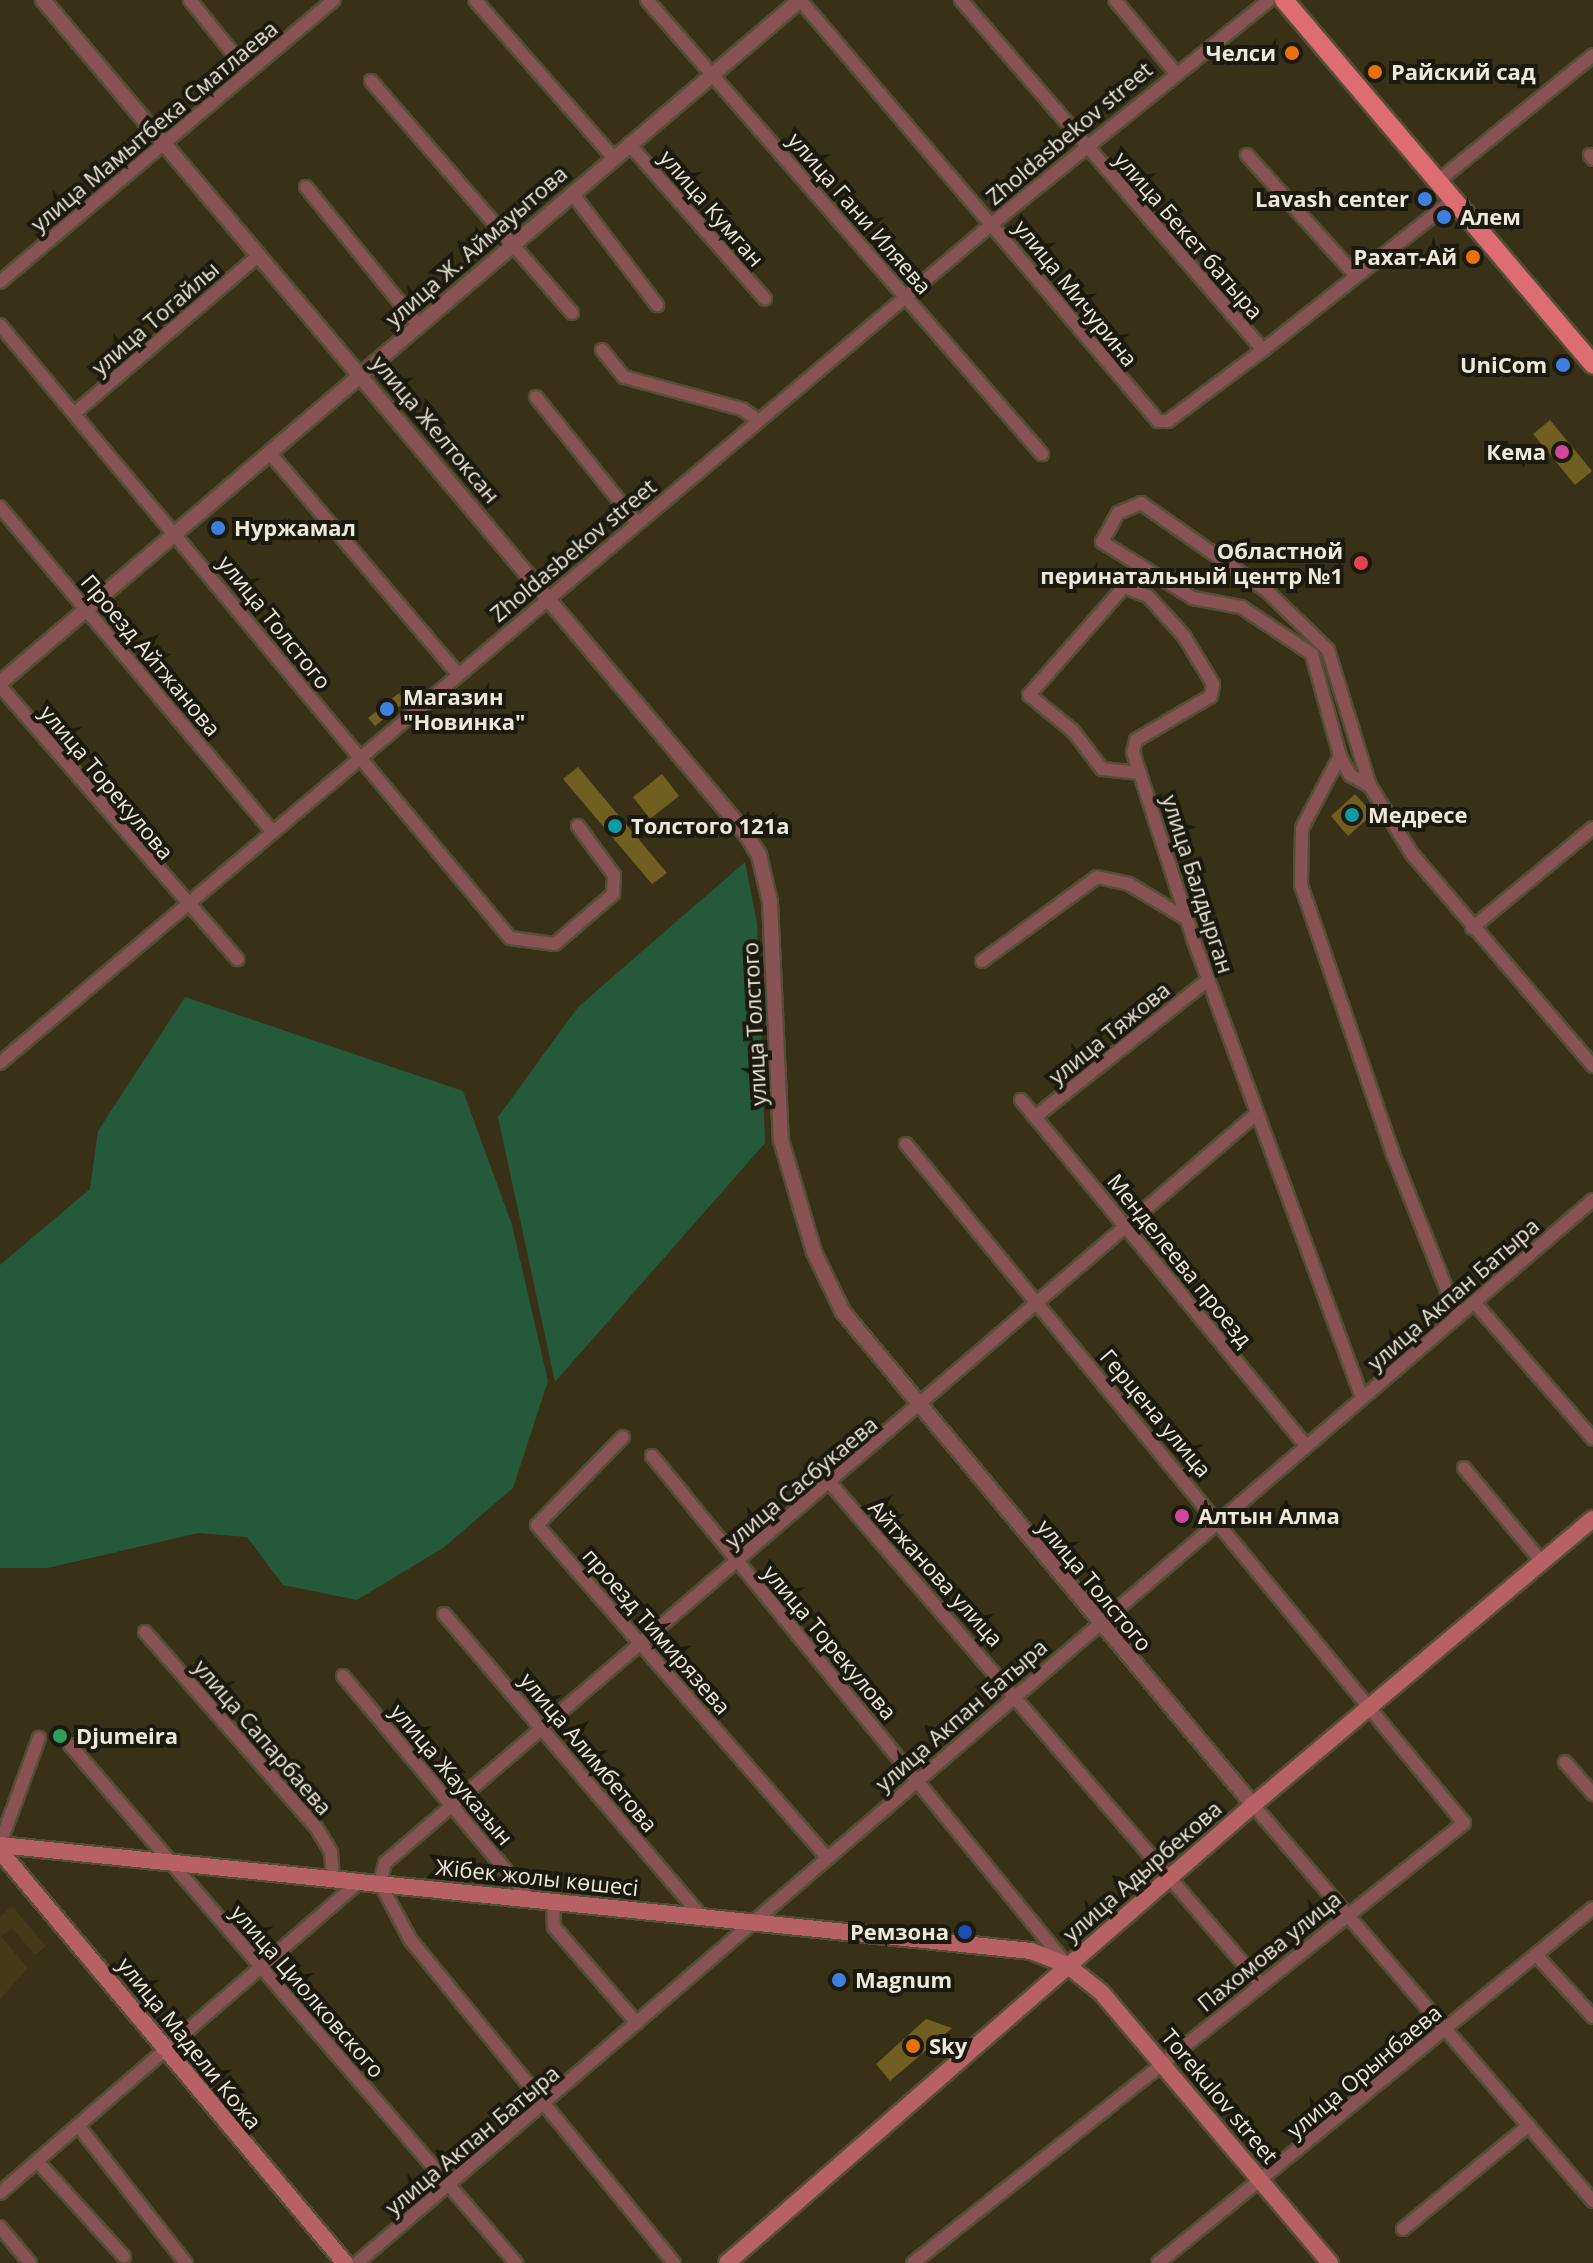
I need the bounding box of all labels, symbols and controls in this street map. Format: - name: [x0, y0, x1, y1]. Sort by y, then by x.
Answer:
- street label: улица Мамытбека Сматлаева: [25, 15, 283, 237]
- place label: Челси: [1206, 40, 1276, 66]
- marker: Челси: [1283, 44, 1301, 62]
- street label: Zholdasbekov street: [981, 56, 1157, 210]
- place label: Райский сад: [1391, 59, 1535, 85]
- marker: Райский сад: [1366, 63, 1384, 81]
- street label: улица Гани Иляева: [783, 127, 937, 299]
- street label: улица Кумган: [654, 144, 770, 272]
- street label: улица Бекет батыра: [1109, 146, 1269, 324]
- street label: улица Ж. Аймауытова: [380, 160, 572, 332]
- place label: Lavash center: [1255, 186, 1409, 212]
- marker: Lavash center: [1416, 190, 1434, 208]
- place label: Алем: [1460, 204, 1521, 230]
- marker: Алем: [1435, 208, 1453, 226]
- street label: улица Мичурина: [1009, 214, 1143, 372]
- place label: Рахат-Ай: [1354, 244, 1457, 270]
- marker: Рахат-Ай: [1464, 248, 1482, 266]
- street label: улица Тогайлы: [86, 256, 224, 380]
- street label: улица Желтоксан: [367, 350, 505, 508]
- place label: UniCom: [1460, 352, 1547, 378]
- marker: UniCom: [1554, 356, 1572, 374]
- place label: Кема: [1486, 439, 1546, 465]
- marker: Кема: [1553, 443, 1571, 461]
- street label: Zholdasbekov street: [485, 473, 661, 627]
- place label: Нуржамал: [234, 515, 356, 541]
- marker: Нуржамал: [209, 519, 227, 537]
- place label: Областной перинатальный центр №1: [1040, 537, 1343, 588]
- street label: улица Толстого: [213, 550, 337, 694]
- marker: Областной перинатальный центр №1: [1350, 552, 1372, 574]
- street label: Проезд Айтжанова: [76, 569, 226, 741]
- place label: Магазин "Новинка": [403, 683, 525, 734]
- street label: улица Торекулова: [35, 699, 179, 865]
- marker: Магазин "Новинка": [378, 700, 396, 718]
- street label: улица Балдырган: [1157, 791, 1239, 977]
- place label: Медресе: [1368, 802, 1468, 828]
- marker: Медресе: [1343, 806, 1361, 824]
- place label: Толстого 121а: [631, 813, 790, 839]
- marker: Толстого 121а: [606, 817, 624, 835]
- street label: улица Толстого: [737, 941, 771, 1107]
- street label: улица Тяжова: [1043, 976, 1175, 1090]
- street label: Менделеева проезд: [1102, 1168, 1258, 1352]
- street label: улица Акпан Батыра: [1362, 1212, 1544, 1376]
- street label: Герцена улица: [1095, 1344, 1217, 1482]
- street label: улица Сасбукаева: [719, 1411, 883, 1553]
- street label: Айтжанова улица: [863, 1494, 1009, 1652]
- place label: Алтын Алма: [1198, 1503, 1340, 1529]
- marker: Алтын Алма: [1173, 1507, 1191, 1525]
- street label: улица Толстого: [1032, 1514, 1158, 1656]
- street label: проезд Тимирязева: [578, 1543, 736, 1719]
- street label: улица Торекулова: [758, 1559, 902, 1725]
- street label: улица Акпан Батыра: [870, 1633, 1052, 1797]
- street label: улица Сапарбаева: [188, 1654, 338, 1820]
- street label: улица Алимбетова: [515, 1667, 663, 1837]
- street label: улица Жауказын: [385, 1698, 519, 1850]
- place label: Djumeira: [76, 1723, 178, 1749]
- marker: Djumeira: [51, 1727, 69, 1745]
- street label: улица Адырбекова: [1057, 1795, 1227, 1947]
- street label: Жібек жолы көшесі: [434, 1853, 640, 1901]
- street label: Пахомова улица: [1192, 1885, 1346, 2017]
- street label: улица Циолковского: [226, 1899, 390, 2083]
- place label: Ремзона: [850, 1919, 949, 1945]
- marker: Ремзона: [956, 1923, 974, 1941]
- street label: улица Мадели Кожа: [113, 1952, 267, 2134]
- place label: Magnum: [855, 1967, 952, 1993]
- marker: Magnum: [830, 1971, 848, 1989]
- street label: улица Орынбаева: [1282, 1999, 1446, 2143]
- street label: Torekulov street: [1156, 2024, 1284, 2168]
- place label: Sky: [929, 2033, 967, 2059]
- marker: Sky: [904, 2037, 922, 2055]
- street label: улица Акпан Батыра: [380, 2060, 564, 2220]

